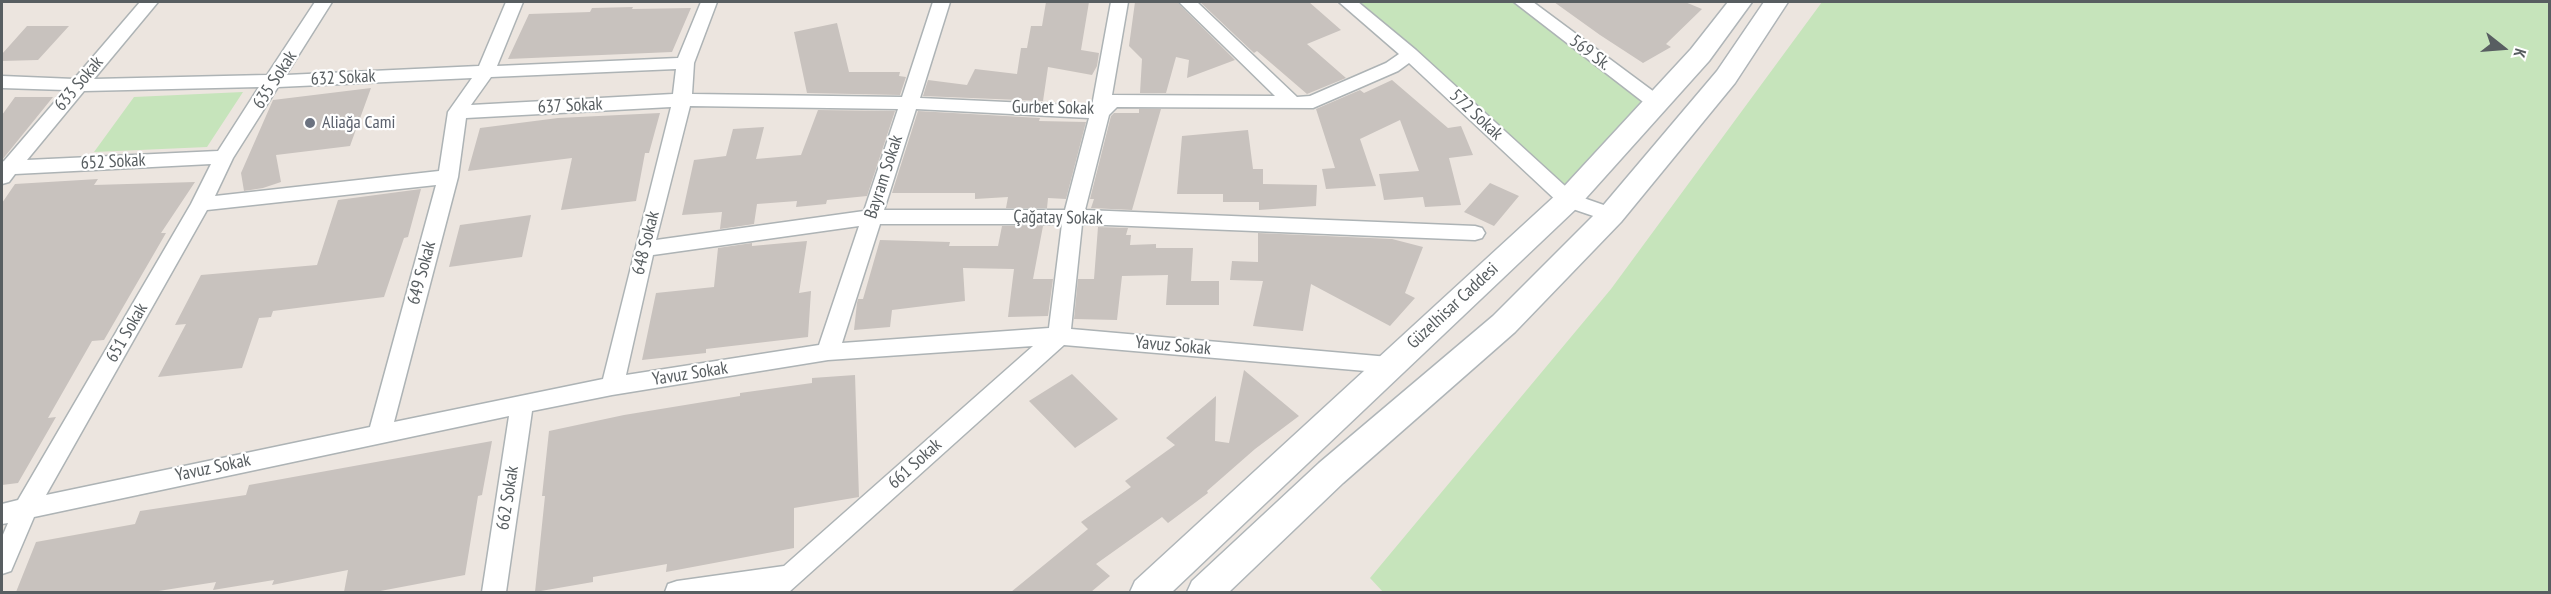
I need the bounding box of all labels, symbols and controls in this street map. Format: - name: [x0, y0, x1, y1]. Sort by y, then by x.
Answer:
- north arrow: [2473, 18, 2533, 78]
- street label: 569 Sk.: [1565, 31, 1615, 75]
- text: K: [2509, 46, 2531, 60]
- street label: 635 Sokak: [248, 47, 302, 113]
- street label: 633 Sokak: [50, 52, 108, 116]
- street label: 632 Sokak: [310, 66, 376, 90]
- street label: 572 Sokak: [1445, 85, 1507, 145]
- street label: 637 Sokak: [537, 94, 603, 118]
- street label: Gurbet Sokak: [1012, 96, 1094, 120]
- place label: Aliağa Cami: [322, 112, 395, 134]
- marker: Aliağa Cami: [303, 116, 317, 130]
- street label: Bayram Sokak: [860, 132, 908, 222]
- street label: 652 Sokak: [80, 150, 146, 174]
- street label: Çağatay Sokak: [1013, 206, 1103, 230]
- street label: 648 Sokak: [628, 209, 664, 277]
- street label: 649 Sokak: [403, 239, 441, 307]
- street label: Güzelhisar Caddesi: [1403, 258, 1503, 354]
- street label: 651 Sokak: [101, 300, 153, 366]
- street label: Yavuz Sokak: [1134, 332, 1212, 360]
- street label: Yavuz Sokak: [651, 357, 729, 391]
- street label: 661 Sokak: [884, 434, 946, 494]
- street label: Yavuz Sokak: [174, 450, 252, 486]
- street label: 662 Sokak: [492, 464, 524, 532]

